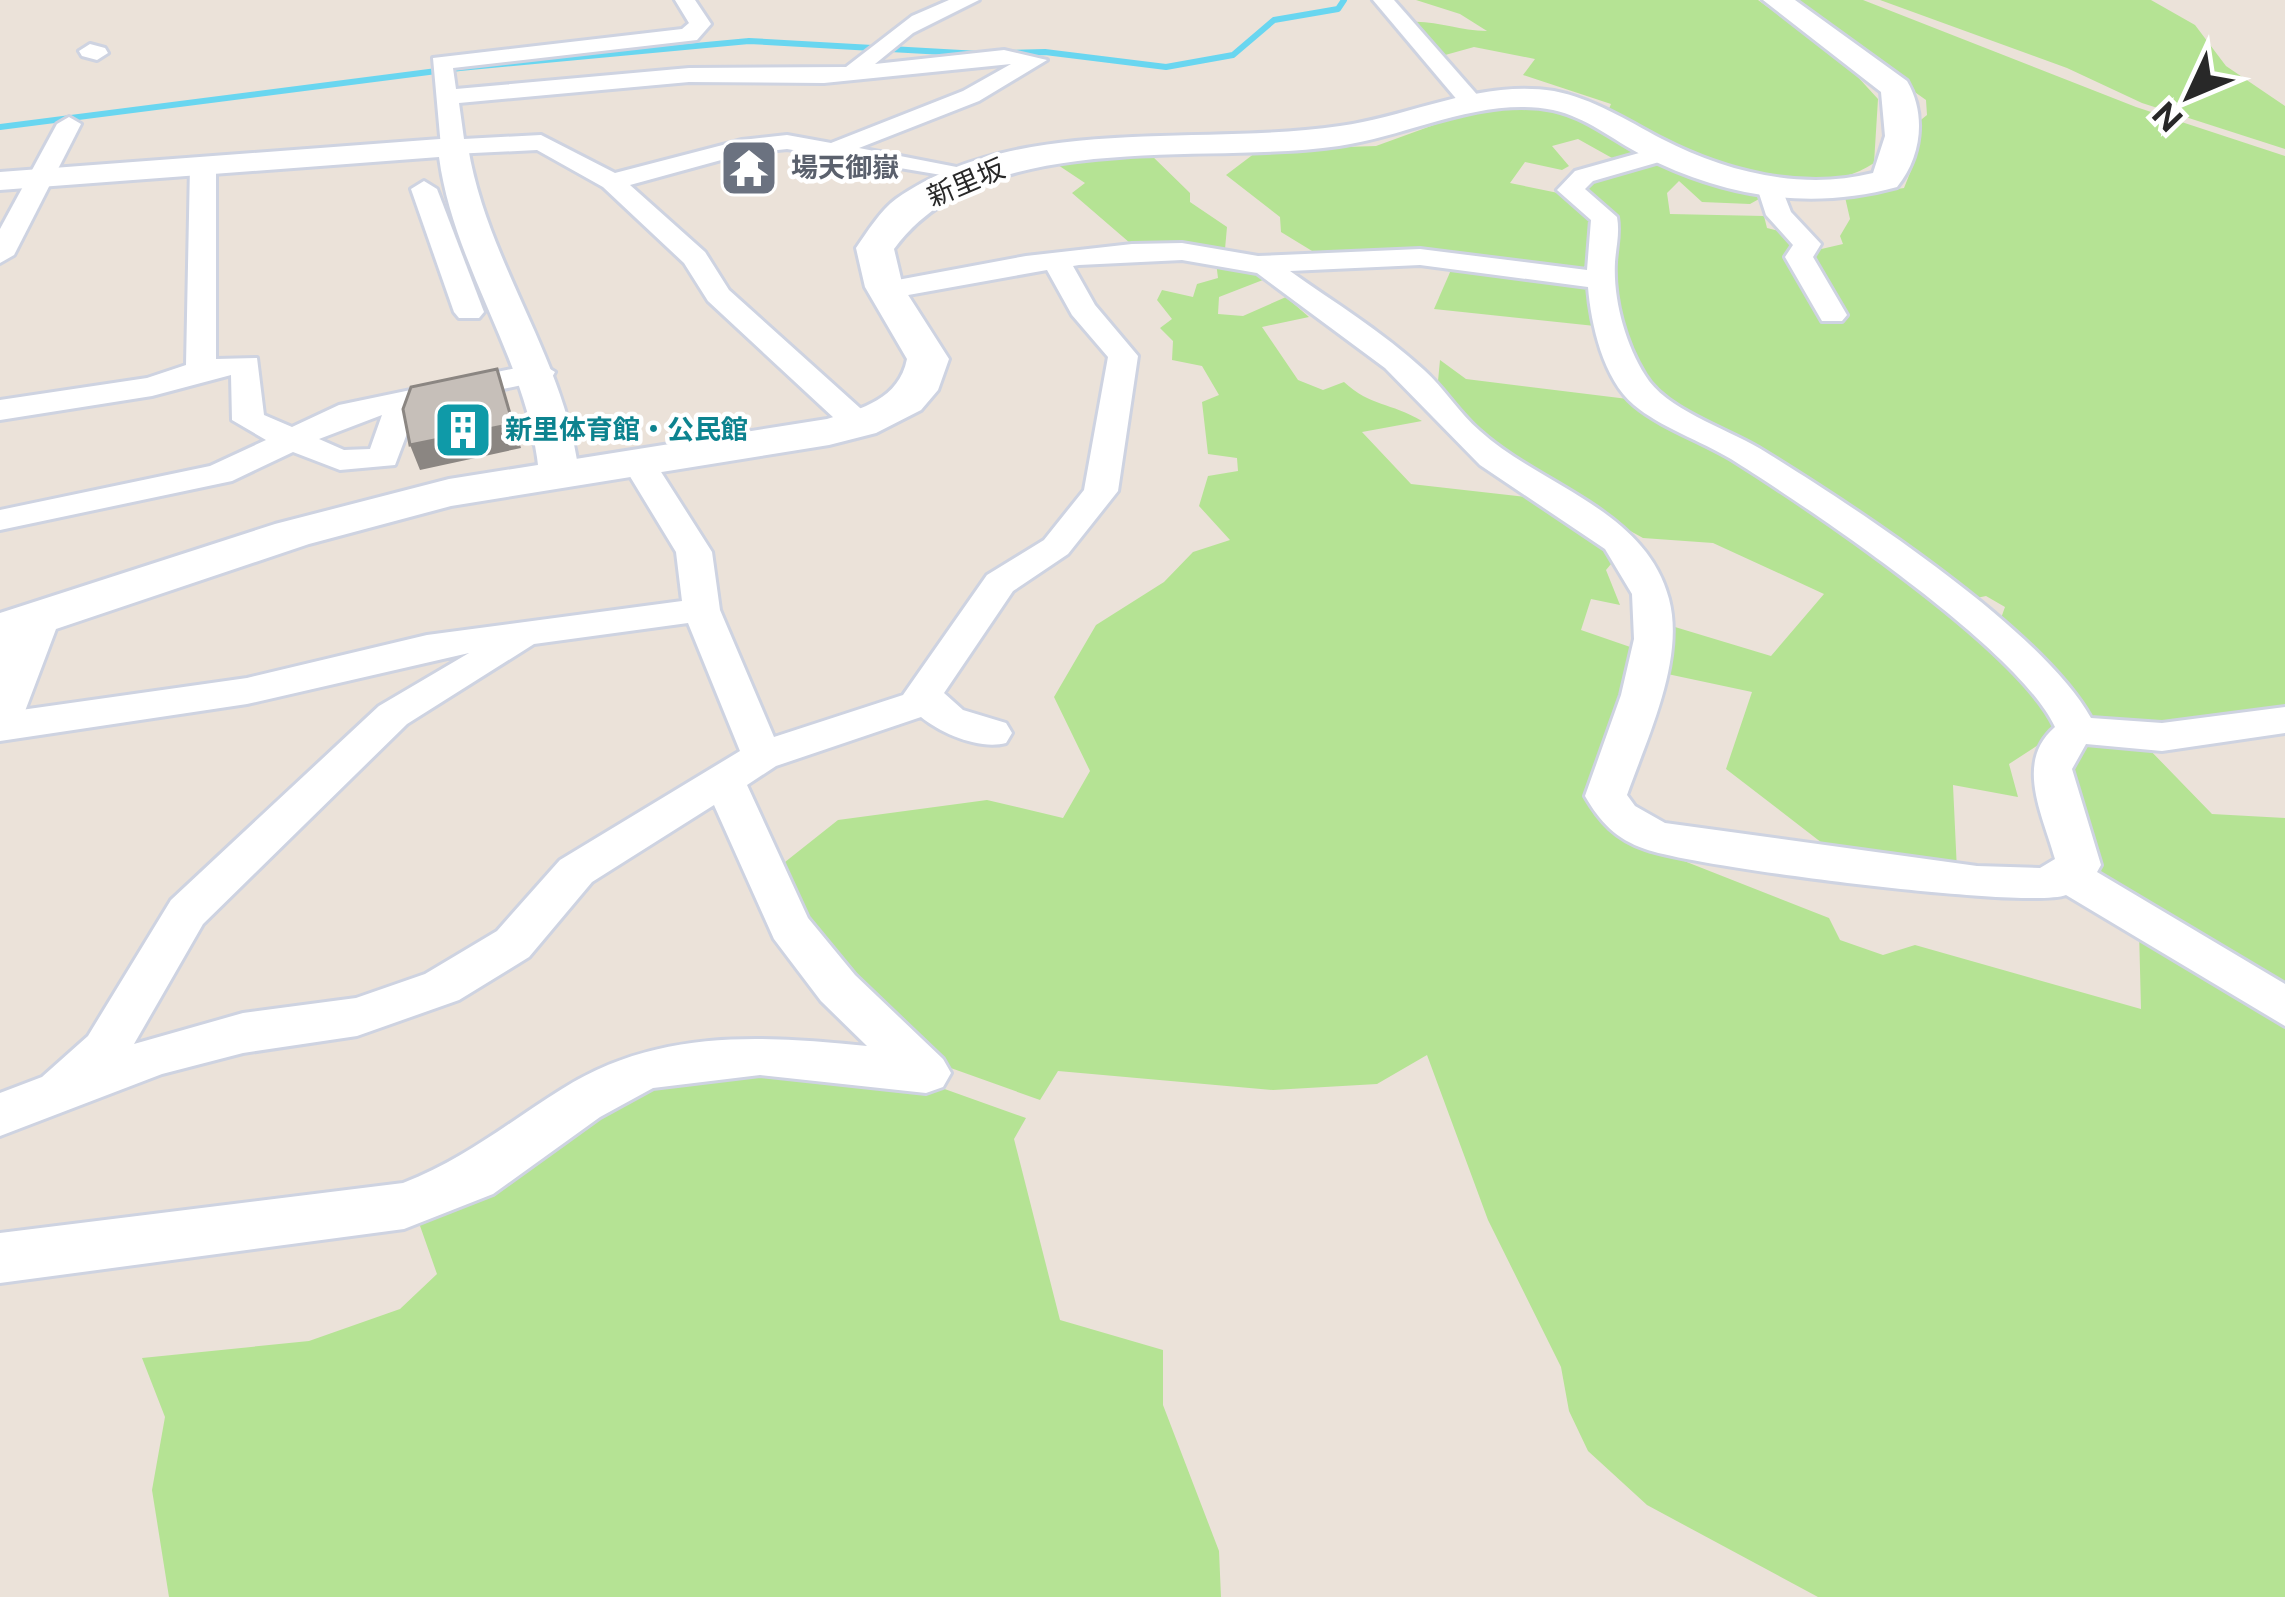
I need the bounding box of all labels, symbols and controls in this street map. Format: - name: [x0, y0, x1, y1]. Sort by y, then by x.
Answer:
- north arrow: [2129, 36, 2249, 156]
- text: N: [2145, 94, 2190, 139]
- temple icon: 場天御嶽: [718, 137, 780, 199]
- place label: 場天御嶽: [791, 151, 899, 183]
- street label: 新里坂: [922, 152, 1009, 213]
- building icon: 新里体育館・公民館: [432, 399, 494, 461]
- place label: 新里体育館・公民館: [505, 413, 748, 445]

